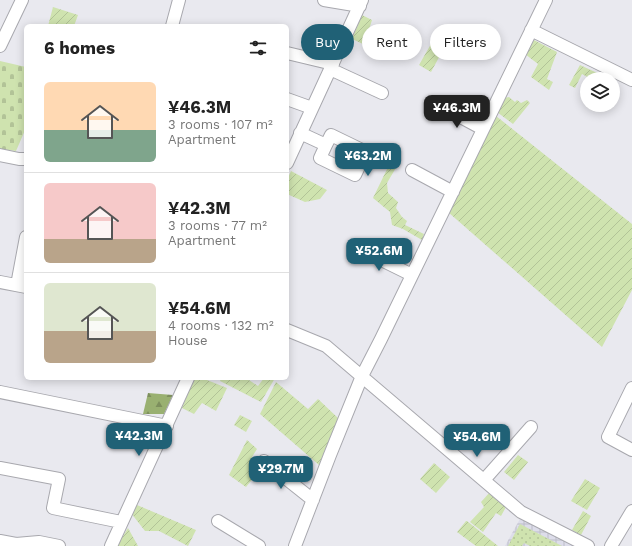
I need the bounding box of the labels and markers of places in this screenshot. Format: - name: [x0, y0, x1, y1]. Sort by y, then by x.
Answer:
- pin: ¥46.3M: [424, 95, 490, 129]
- pin: ¥63.2M: [335, 143, 401, 177]
- pin: ¥52.6M: [346, 238, 412, 272]
- pin: ¥42.3M: [106, 423, 172, 457]
- pin: ¥54.6M: [444, 424, 510, 458]
- pin: ¥29.7M: [248, 456, 314, 490]

